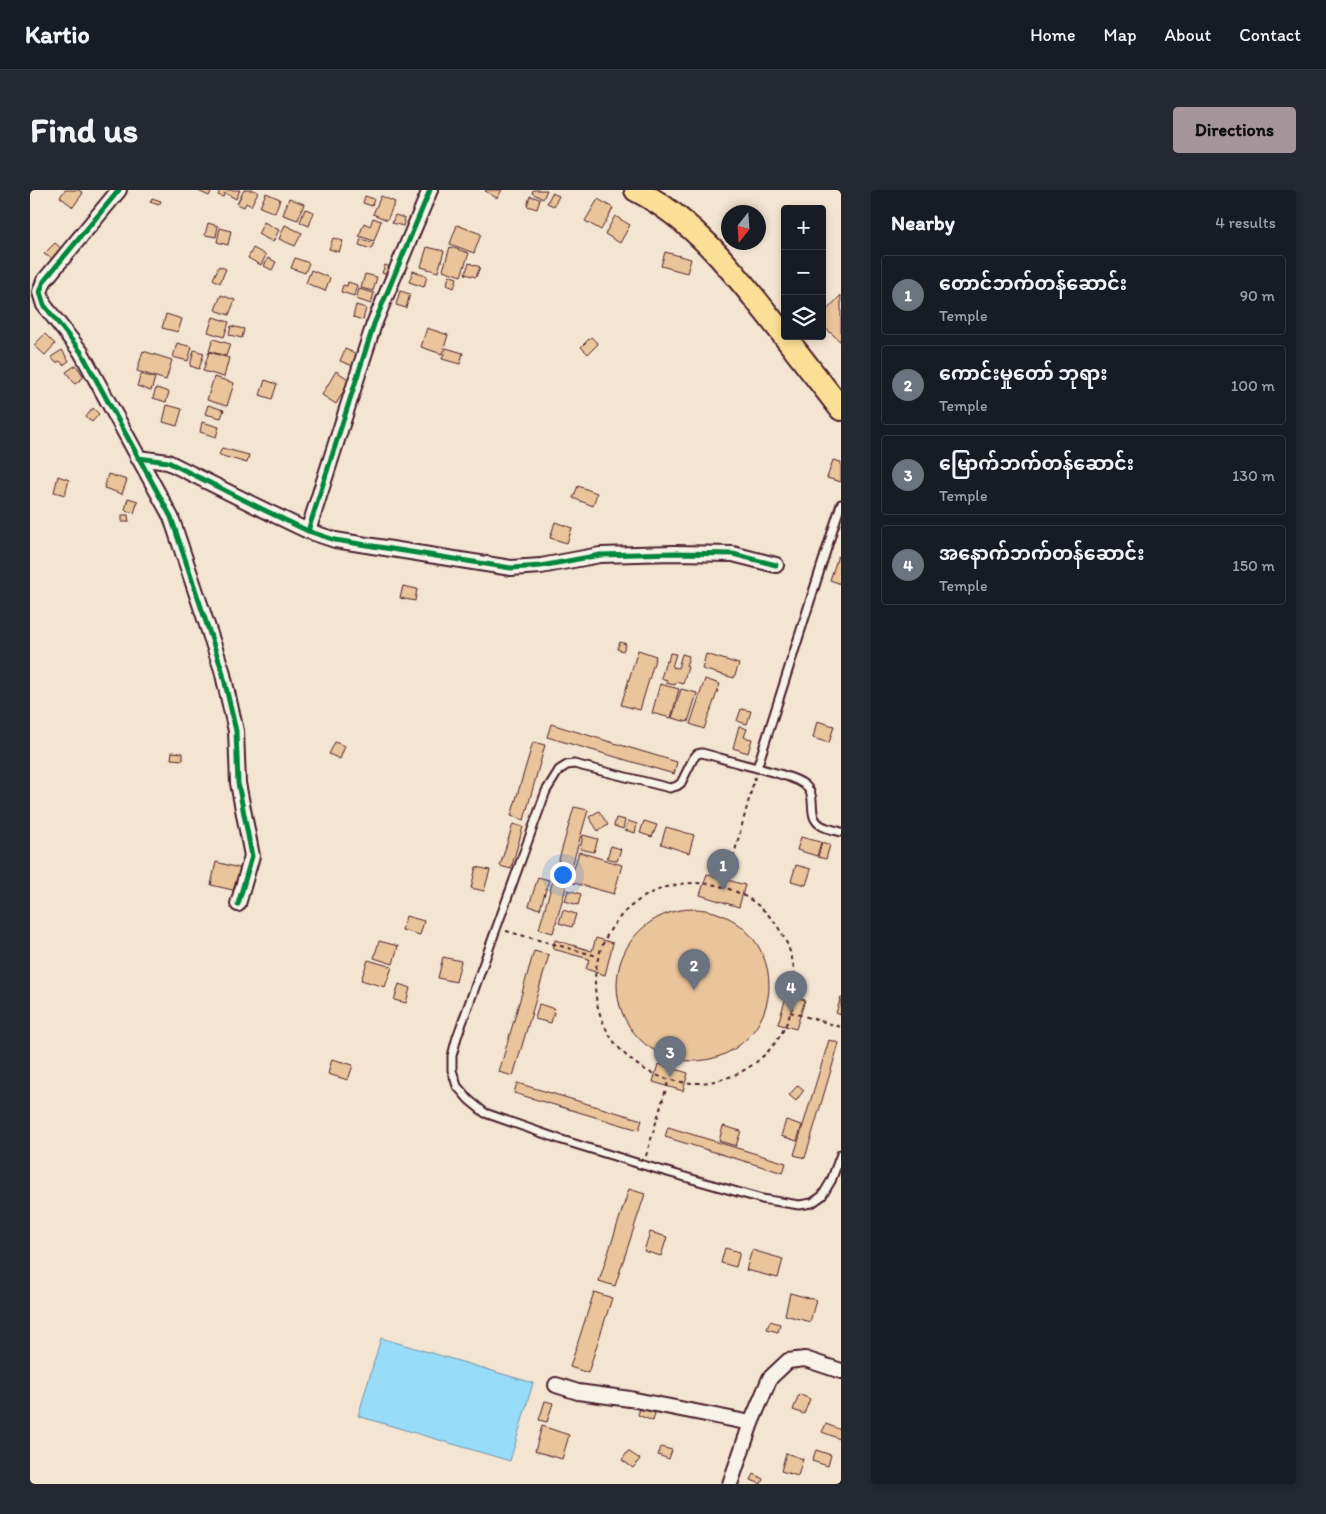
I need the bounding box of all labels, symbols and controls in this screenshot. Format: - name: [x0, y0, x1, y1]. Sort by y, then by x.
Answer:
- text: Kartio: [25, 20, 90, 49]
- text: Home: [1030, 24, 1076, 46]
- text: Map: [1104, 24, 1137, 46]
- text: About: [1165, 24, 1211, 46]
- text: Contact: [1239, 24, 1301, 46]
- button: Directions: [1173, 107, 1296, 153]
- text: Find us: [30, 109, 138, 151]
- north arrow: [721, 205, 766, 250]
- map controls: [781, 205, 826, 340]
- button: +: [781, 205, 826, 250]
- text: Nearby: [891, 210, 955, 235]
- text: 4 results: [1215, 213, 1276, 232]
- button: −: [781, 250, 826, 295]
- text: တောင်ဘက်တန်ဆောင်း: [939, 272, 1127, 295]
- text: 1: [904, 286, 912, 305]
- text: 90 m: [1240, 286, 1275, 305]
- button: layers: [781, 295, 826, 340]
- text: Temple: [939, 306, 988, 325]
- text: ကောင်းမှုတော် ဘုရား: [939, 362, 1107, 385]
- text: 2: [904, 376, 912, 395]
- text: 100 m: [1231, 376, 1275, 395]
- text: Temple: [939, 396, 988, 415]
- text: မြောက်ဘက်တန်ဆောင်း: [939, 452, 1134, 475]
- text: 3: [904, 466, 912, 485]
- text: 130 m: [1232, 466, 1275, 485]
- text: Temple: [939, 486, 988, 505]
- text: အနောက်ဘက်တန်ဆောင်း: [939, 542, 1144, 565]
- text: 4: [903, 556, 913, 575]
- text: 150 m: [1232, 556, 1275, 575]
- text: Temple: [939, 576, 988, 595]
- pin: 1: [707, 849, 739, 890]
- your location: [550, 862, 576, 888]
- pin: 2: [678, 949, 710, 990]
- pin: 4: [775, 971, 807, 1012]
- pin: 3: [654, 1036, 686, 1077]

